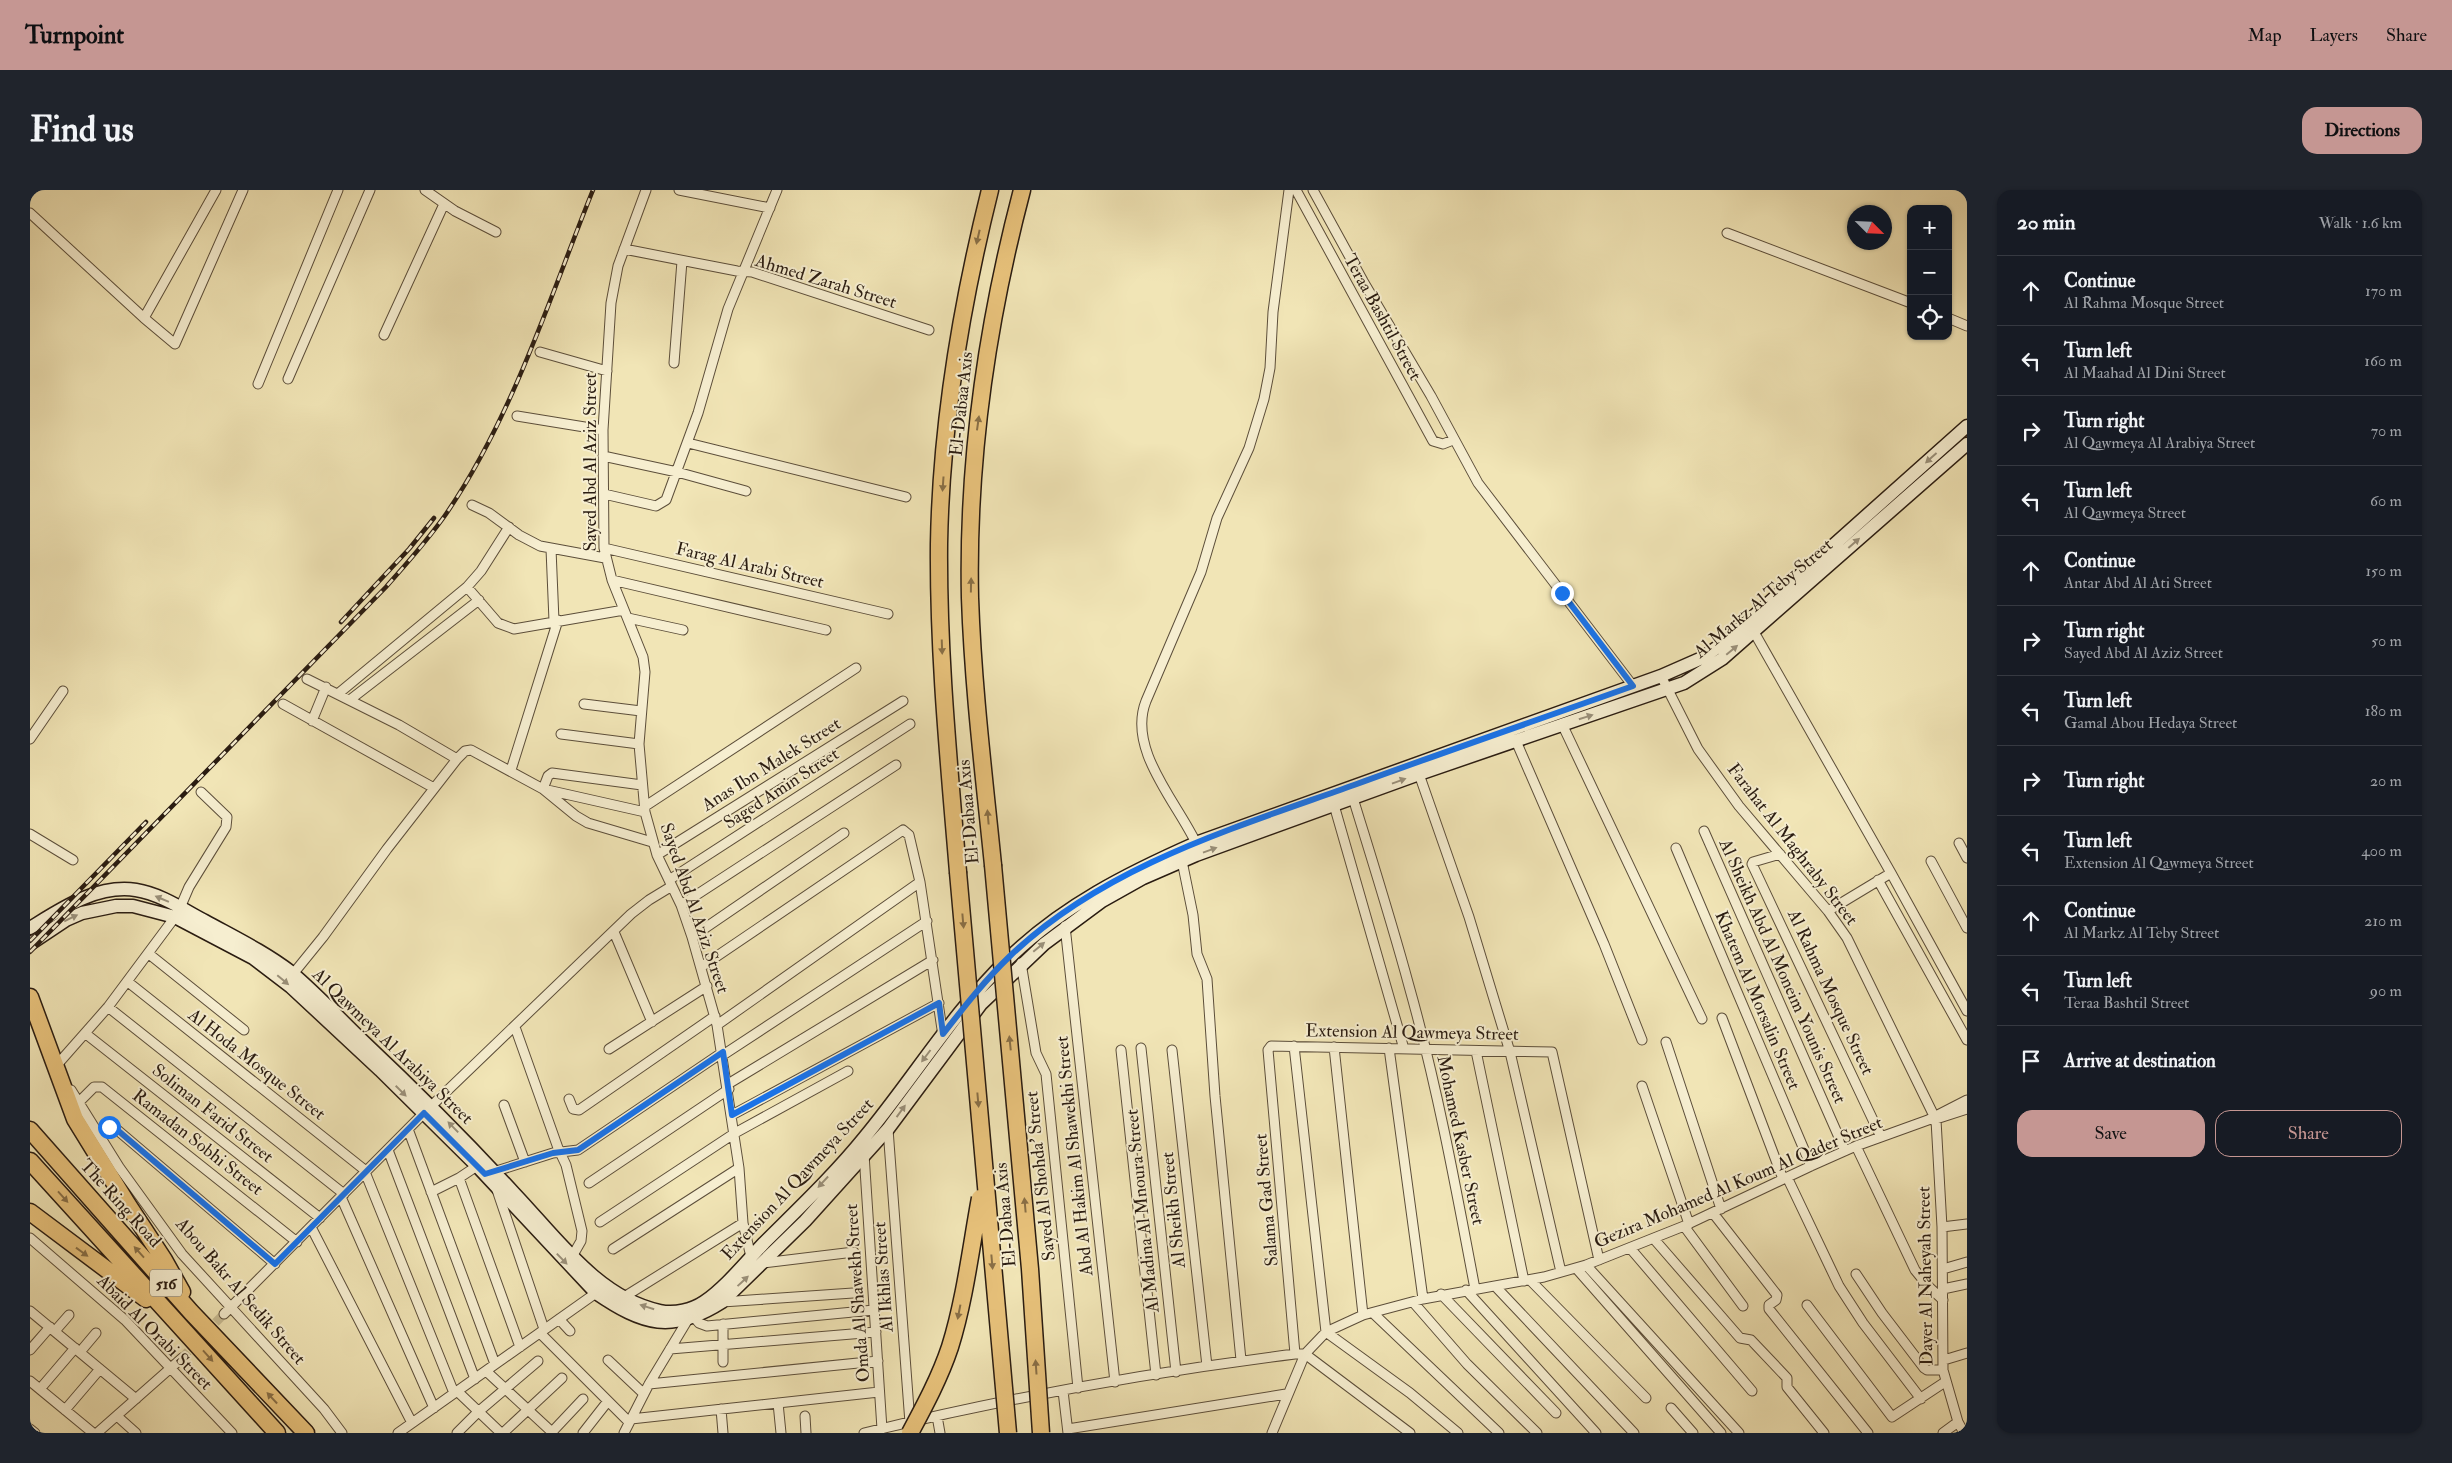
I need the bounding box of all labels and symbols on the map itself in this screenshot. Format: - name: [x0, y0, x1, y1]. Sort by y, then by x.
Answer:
- north arrow: [1847, 205, 1892, 250]
- one-way arrow: [974, 230, 982, 245]
- street label: Ahmed Zarah Street: [751, 249, 899, 314]
- street label: Teraa Bashtil Street: [1338, 250, 1427, 385]
- street label: El-Dabaa Axis: [945, 351, 978, 457]
- street label: Sayed Abd Al Aziz Street: [579, 372, 602, 551]
- one-way arrow: [974, 415, 982, 431]
- one-way arrow: [1924, 453, 1937, 464]
- one-way arrow: [939, 477, 947, 493]
- street label: Al Markz Al Teby Street: [1688, 533, 1838, 664]
- street label: Farag Al Arabi Street: [674, 537, 826, 594]
- one-way arrow: [1848, 537, 1860, 549]
- one-way arrow: [967, 577, 975, 593]
- route end: [1551, 582, 1574, 605]
- one-way arrow: [938, 639, 946, 655]
- one-way arrow: [1726, 645, 1738, 656]
- street label: Anas Ibn Malek Street: [697, 712, 845, 817]
- one-way arrow: [1578, 712, 1593, 720]
- street label: Saged Amin Street: [719, 742, 843, 834]
- street label: El-Dabaa Axis: [952, 759, 985, 865]
- street label: Farahat Al Maghraby Street: [1722, 759, 1863, 930]
- one-way arrow: [1392, 777, 1407, 785]
- one-way arrow: [984, 809, 992, 825]
- street label: Sayed Abd Al Aziz Street: [655, 820, 735, 997]
- street label: Al Sheikh Abd Al Moneim Younis Street: [1713, 834, 1852, 1107]
- one-way arrow: [1203, 846, 1218, 854]
- one-way arrow: [155, 895, 169, 903]
- street label: Al Rahma Mosque Street: [1782, 905, 1879, 1079]
- street label: Khatem Al Morsalin Street: [1709, 907, 1806, 1093]
- one-way arrow: [959, 913, 967, 929]
- one-way arrow: [64, 914, 78, 922]
- one-way arrow: [1033, 942, 1046, 953]
- street label: Al Qawmeya Al Arabiya Street: [307, 963, 478, 1129]
- one-way arrow: [276, 974, 289, 985]
- street label: Al Hoda Mosque Street: [182, 1003, 330, 1125]
- street label: Extension Al Qawmeya Street: [1305, 1019, 1519, 1046]
- one-way arrow: [1006, 1035, 1014, 1051]
- street label: Abd Al Hakim Al Shawekhi Street: [1050, 1035, 1099, 1278]
- one-way arrow: [921, 1049, 932, 1062]
- street label: Mohamed Kasber Street: [1431, 1053, 1490, 1227]
- street label: Soliman Farid Street: [147, 1059, 278, 1168]
- street label: Ramadan Sobhi Street: [128, 1084, 268, 1201]
- one-way arrow: [395, 1085, 407, 1097]
- street label: Sayed Al Shohda' Street: [1020, 1090, 1061, 1262]
- one-way arrow: [974, 1092, 982, 1108]
- street label: Extension Al Qawmeya Street: [716, 1093, 879, 1265]
- one-way arrow: [896, 1104, 906, 1118]
- street label: Al Madina Al Mnoura Street: [1120, 1108, 1165, 1315]
- street label: Gezira Mohamed Al Koum Al Qader Street: [1591, 1111, 1886, 1254]
- route start: [98, 1116, 121, 1139]
- one-way arrow: [447, 1122, 459, 1134]
- street label: Salama Gad Street: [1249, 1132, 1284, 1267]
- street label: Al Sheikh Street: [1156, 1151, 1191, 1270]
- street label: The Ring Road: [75, 1154, 167, 1253]
- street label: El-Dabaa Axis: [989, 1162, 1022, 1268]
- one-way arrow: [817, 1175, 829, 1187]
- street label: Dayer Al Naheyah Street: [1912, 1186, 1939, 1366]
- one-way arrow: [57, 1190, 69, 1202]
- one-way arrow: [1020, 1197, 1028, 1213]
- street label: Omda Al Shawekh Street: [840, 1203, 875, 1383]
- street label: Abou Bakr Al Sedik Street: [170, 1212, 311, 1370]
- street label: Al Ikhlas Street: [868, 1221, 899, 1334]
- one-way arrow: [133, 1246, 144, 1259]
- one-way arrow: [75, 1247, 89, 1257]
- one-way arrow: [556, 1252, 568, 1264]
- one-way arrow: [988, 1254, 996, 1270]
- street label: Abaid Al Orabi Street: [91, 1269, 217, 1395]
- road number: 516: [150, 1270, 182, 1296]
- one-way arrow: [737, 1275, 749, 1287]
- one-way arrow: [640, 1303, 655, 1311]
- one-way arrow: [955, 1304, 963, 1320]
- one-way arrow: [202, 1349, 214, 1361]
- one-way arrow: [1032, 1359, 1040, 1375]
- one-way arrow: [266, 1392, 278, 1404]

